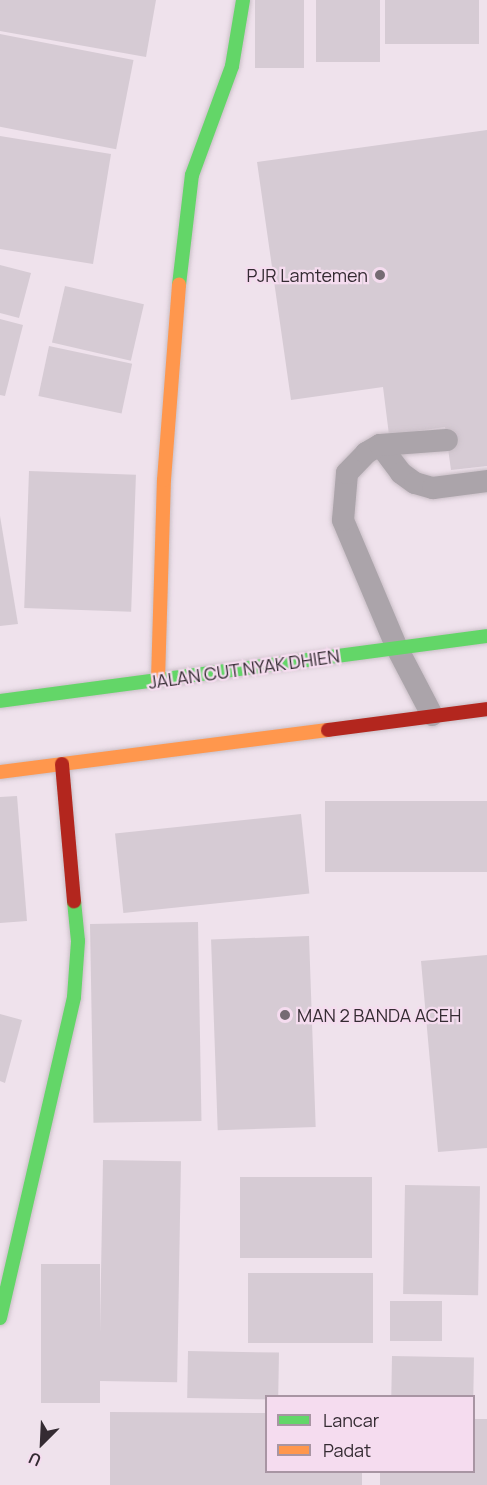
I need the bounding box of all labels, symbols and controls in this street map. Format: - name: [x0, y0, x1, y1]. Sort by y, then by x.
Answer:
- place label: PJR Lamtemen: [246, 264, 368, 286]
- marker: PJR Lamtemen: [373, 268, 387, 282]
- street label: JALAN CUT NYAK DHIEN: [147, 645, 341, 693]
- place label: MAN 2 BANDA ACEH: [297, 1004, 461, 1026]
- marker: MAN 2 BANDA ACEH: [278, 1008, 292, 1022]
- legend: [265, 1395, 475, 1473]
- text: Lancar: [323, 1408, 379, 1432]
- north arrow: [12, 1413, 72, 1473]
- text: Padat: [323, 1438, 371, 1462]
- text: U: [25, 1447, 44, 1472]

